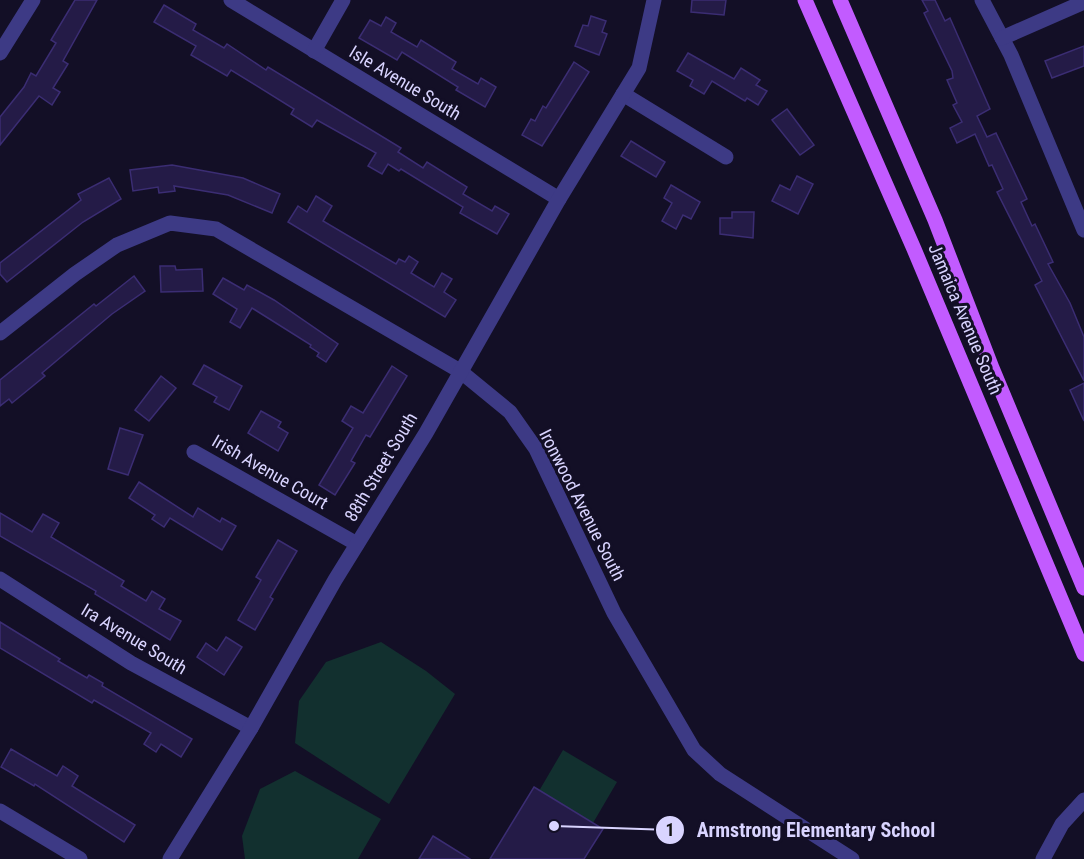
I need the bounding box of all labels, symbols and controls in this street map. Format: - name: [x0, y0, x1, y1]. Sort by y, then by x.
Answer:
- street label: Isle Avenue South: [346, 41, 465, 124]
- street label: Jamaica Avenue South: [924, 240, 1007, 397]
- street label: 88th Street South: [340, 408, 421, 525]
- street label: Ironwood Avenue South: [535, 425, 630, 584]
- street label: Irish Avenue Court: [209, 430, 332, 513]
- street label: Ira Avenue South: [78, 599, 191, 678]
- callout: Armstrong Elementary School: [655, 811, 947, 849]
- text: Armstrong Elementary School: [697, 818, 935, 842]
- text: 1: [665, 819, 675, 840]

